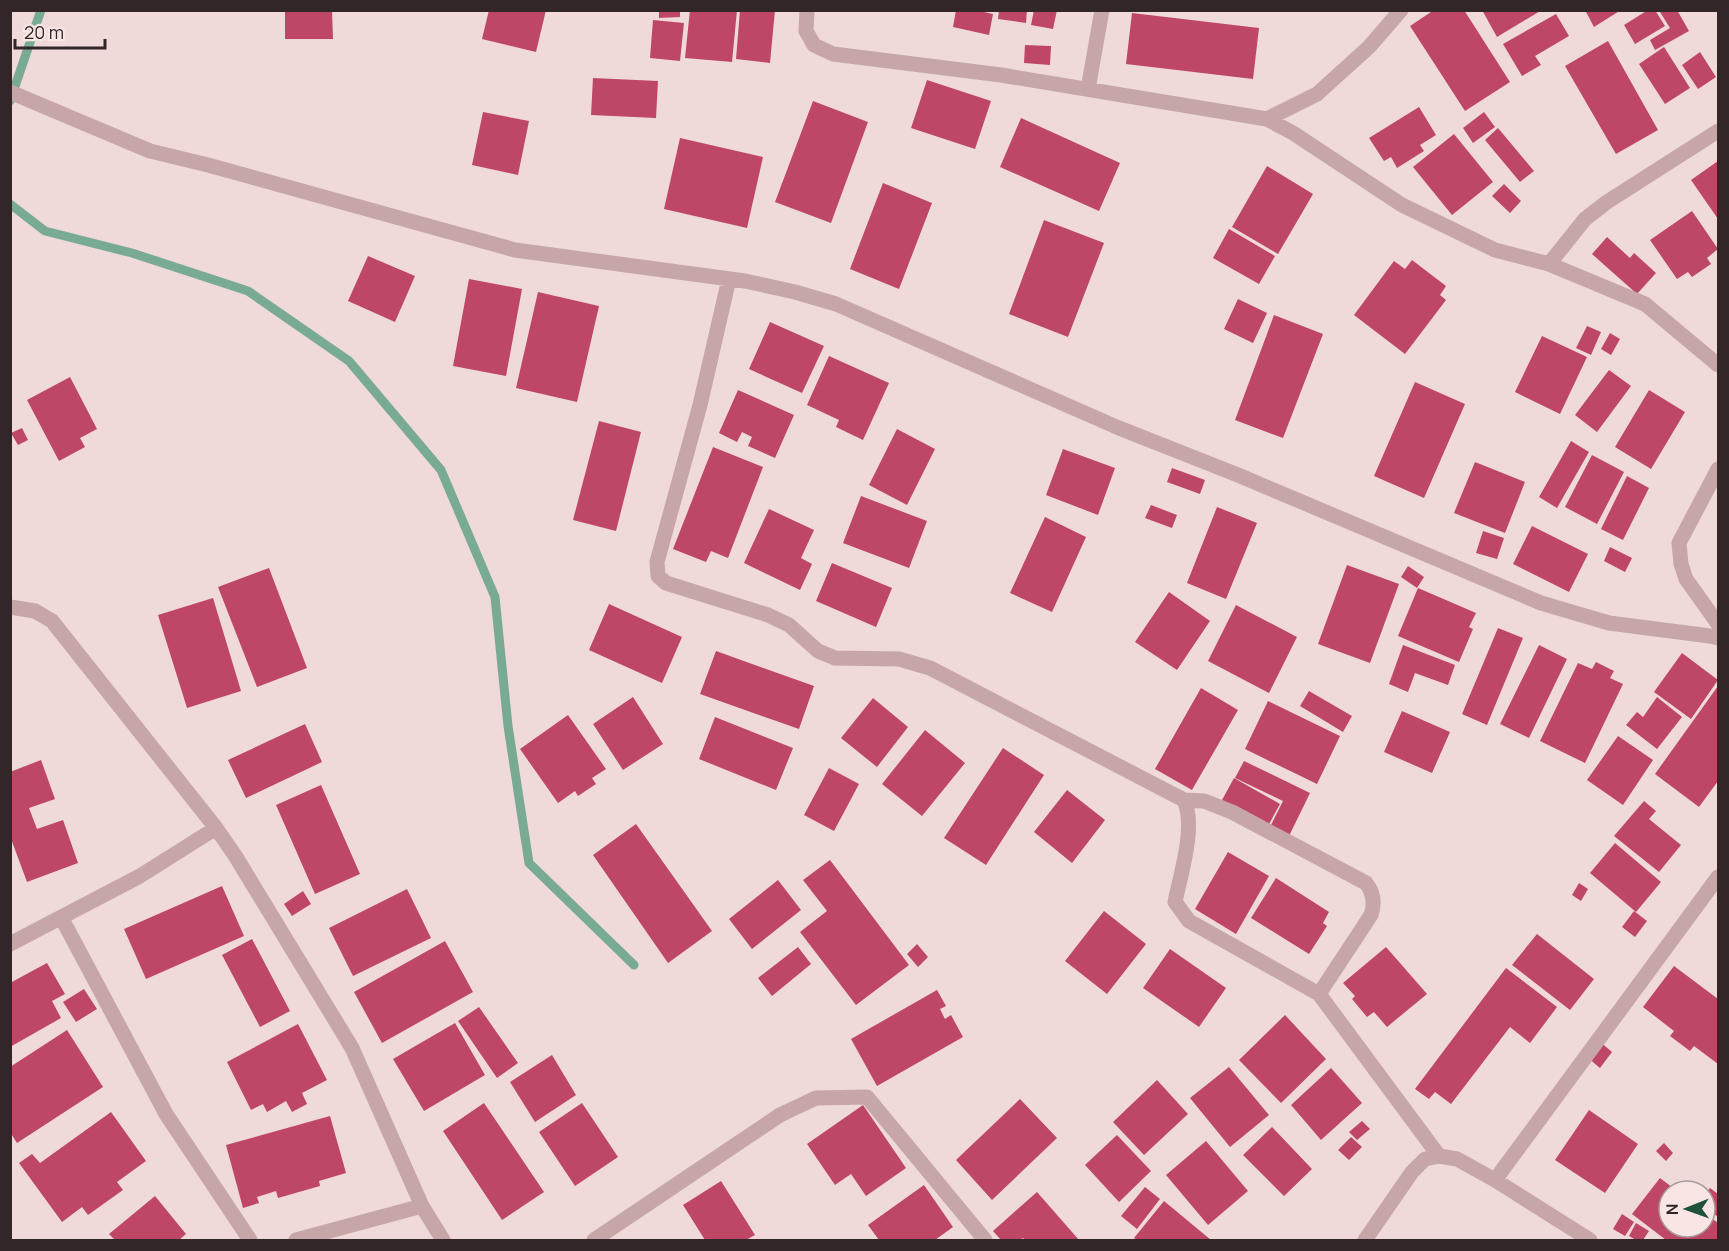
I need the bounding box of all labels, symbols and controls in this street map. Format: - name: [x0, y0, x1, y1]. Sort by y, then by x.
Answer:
- scale bar: [15, 12, 105, 50]
- text: 20 m: [24, 20, 64, 44]
- north arrow: [1657, 1179, 1717, 1239]
- text: N: [1661, 1203, 1683, 1215]

